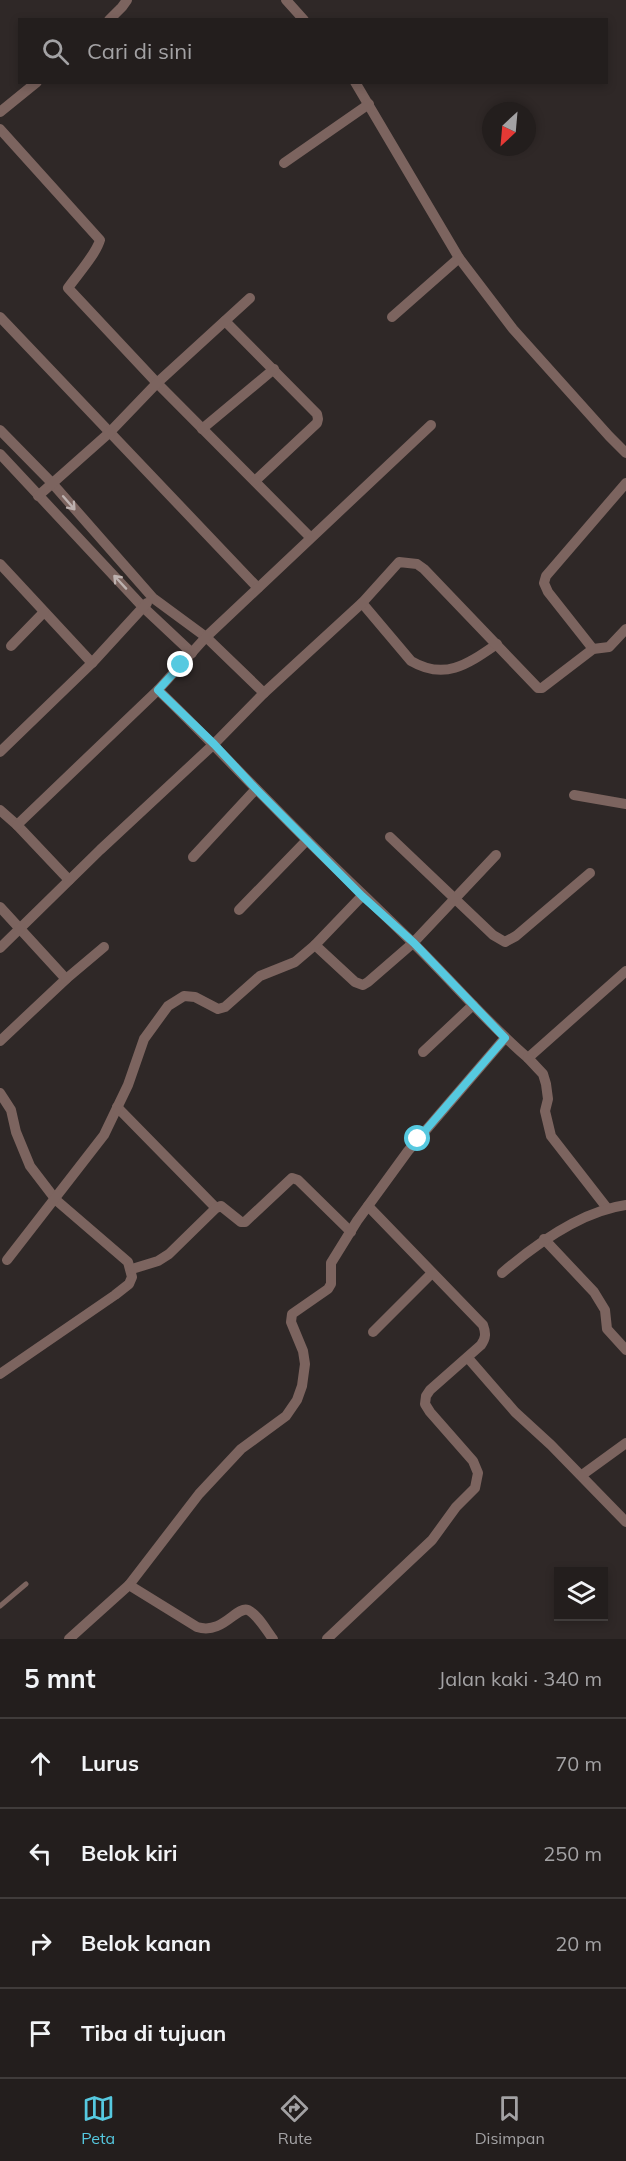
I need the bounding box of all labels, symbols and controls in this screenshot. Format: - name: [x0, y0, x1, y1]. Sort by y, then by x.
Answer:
- search box: [18, 18, 608, 84]
- icon: search: [39, 35, 72, 68]
- text: Cari di sini: [87, 37, 192, 65]
- north arrow: [482, 102, 536, 156]
- one-way arrow: [62, 495, 76, 510]
- one-way arrow: [113, 575, 127, 590]
- route end: [167, 651, 193, 677]
- route start: [404, 1125, 430, 1151]
- map controls: [554, 1567, 608, 1621]
- button: layers: [554, 1567, 608, 1621]
- text: 5 mnt: [24, 1662, 96, 1695]
- text: Jalan kaki · 340 m: [439, 1666, 602, 1691]
- icon: ahead: [24, 1747, 57, 1780]
- text: Lurus: [81, 1749, 139, 1777]
- text: 70 m: [555, 1751, 602, 1776]
- icon: left: [24, 1837, 57, 1870]
- text: Belok kiri: [81, 1839, 177, 1867]
- text: 250 m: [543, 1841, 602, 1866]
- icon: right: [24, 1927, 57, 1960]
- text: Belok kanan: [81, 1929, 211, 1957]
- text: 20 m: [555, 1931, 602, 1956]
- icon: arrive: [24, 2017, 57, 2050]
- text: Tiba di tujuan: [81, 2019, 226, 2047]
- tab: Peta: [81, 2092, 115, 2148]
- tab: Rute: [278, 2092, 312, 2148]
- tab: Disimpan: [475, 2092, 545, 2148]

